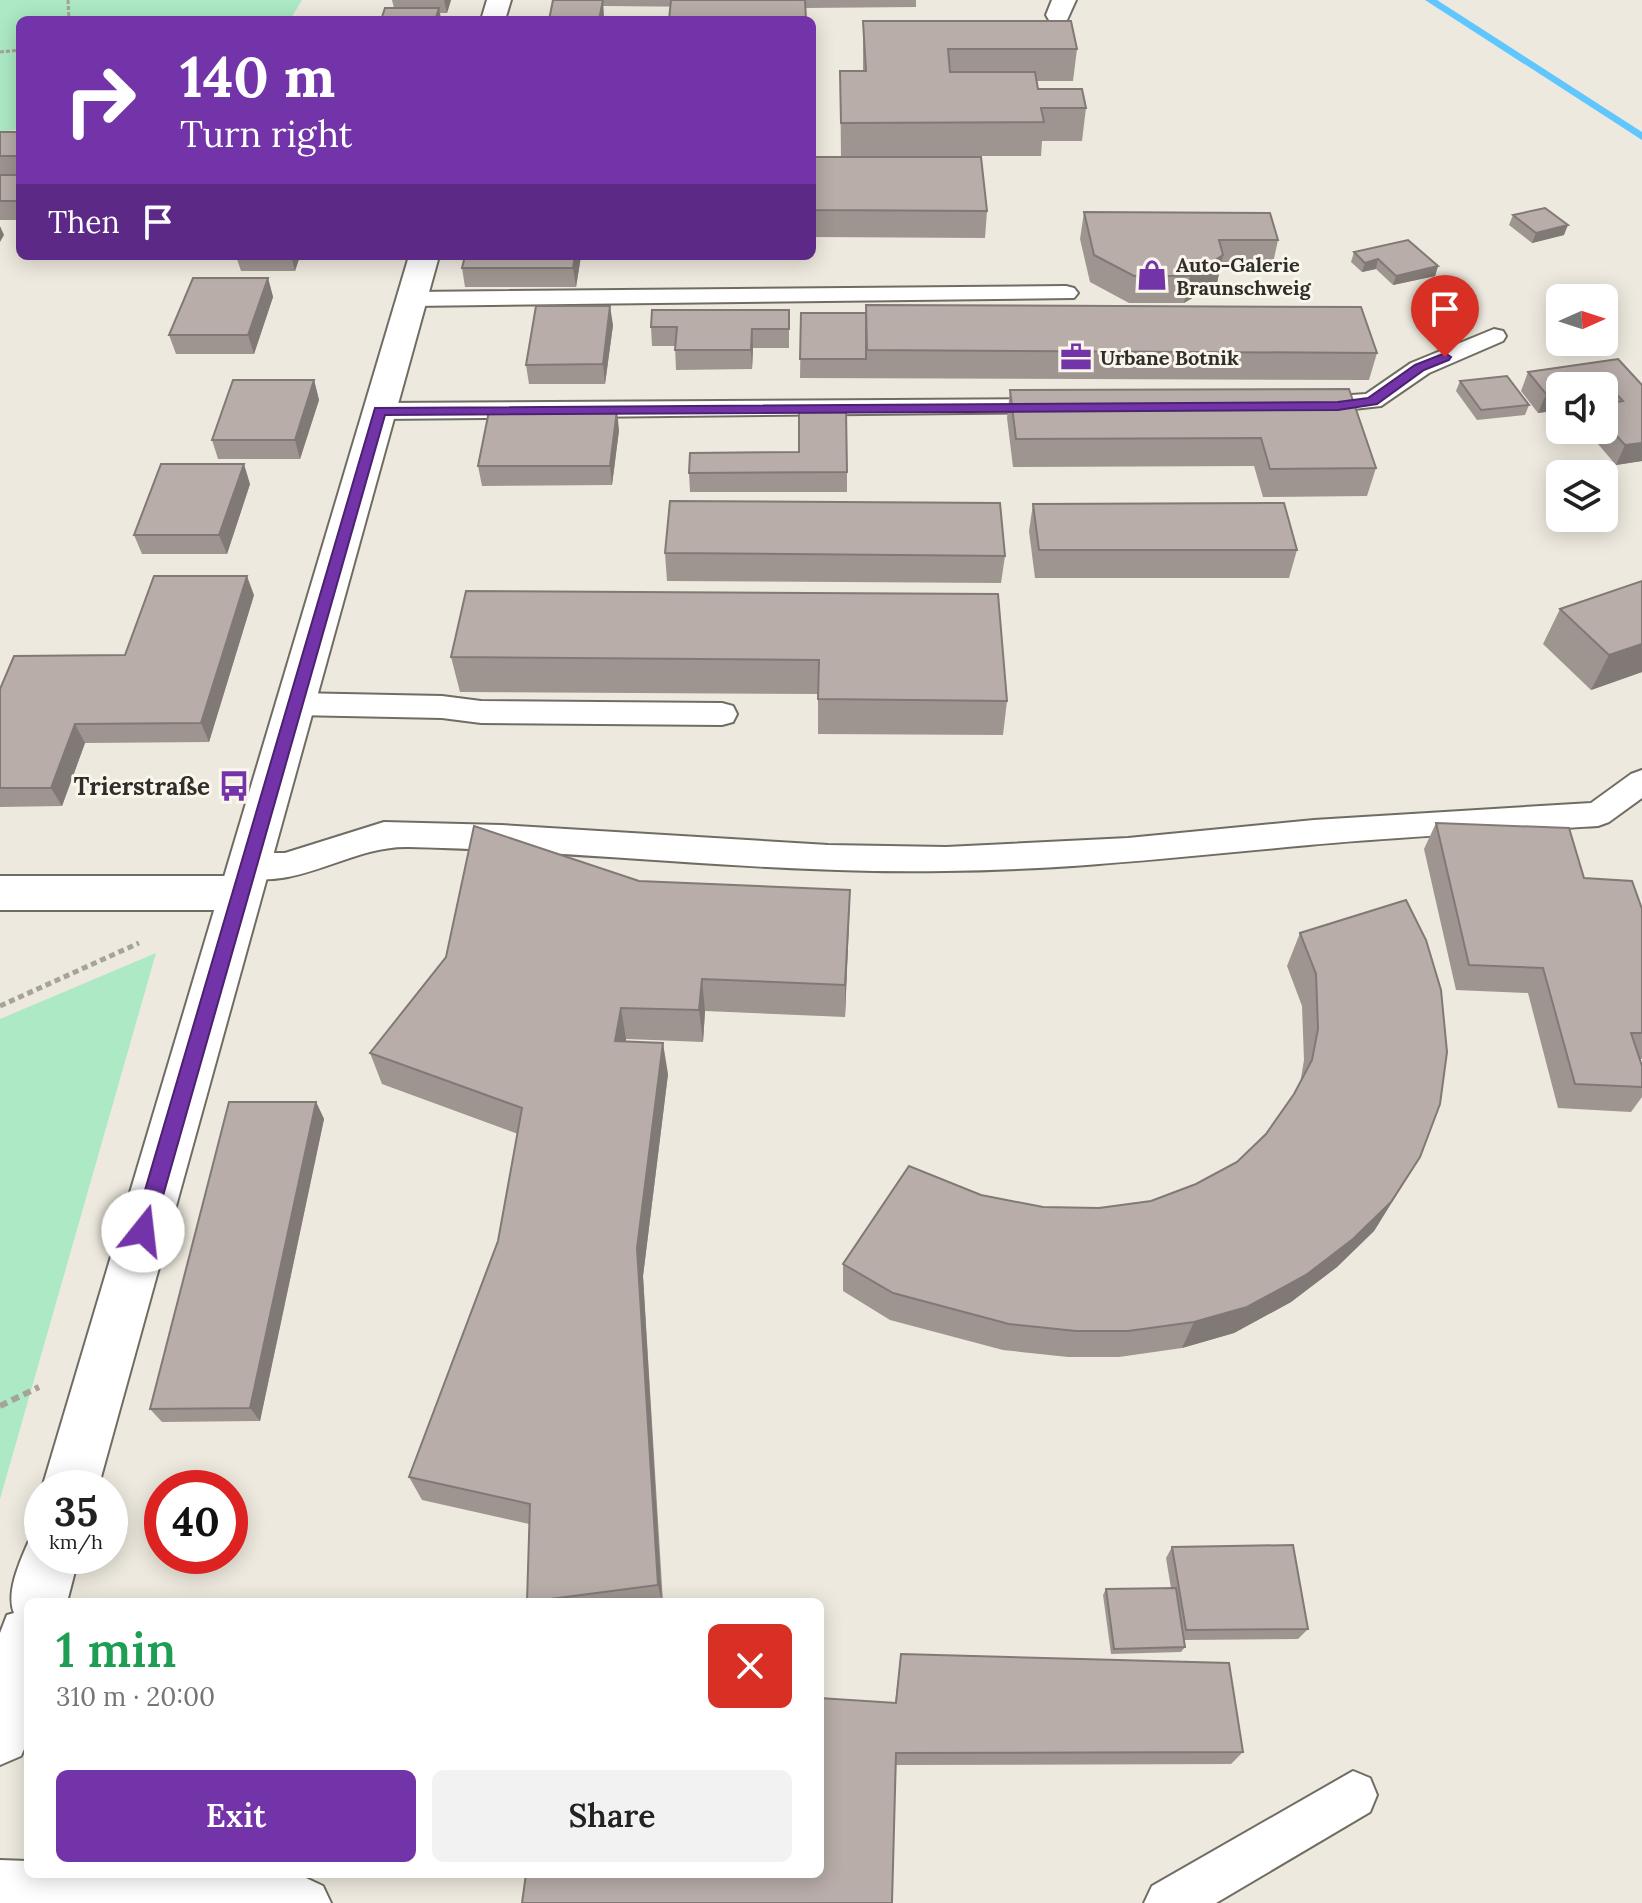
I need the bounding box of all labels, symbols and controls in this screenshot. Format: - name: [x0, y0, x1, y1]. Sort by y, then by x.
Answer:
- text: 140 m: [180, 41, 335, 112]
- icon: right: [48, 48, 152, 152]
- text: Turn right: [180, 111, 353, 157]
- icon: arrive: [136, 200, 180, 244]
- text: Then: [48, 203, 120, 241]
- place label: Auto-Galerie Braunschweig: [1176, 252, 1312, 300]
- shop icon: Auto-Galerie Braunschweig: [1135, 258, 1169, 292]
- pin: [1411, 275, 1479, 357]
- north arrow: [1546, 284, 1618, 356]
- map controls: [1546, 284, 1618, 532]
- icon: arrive: [1423, 287, 1467, 331]
- office icon: Urbane Botnik: [1059, 340, 1093, 374]
- place label: Urbane Botnik: [1100, 345, 1239, 370]
- button: sound: [1546, 372, 1618, 444]
- button: layers: [1546, 460, 1618, 532]
- bus stop icon: Trierstraße: [217, 769, 251, 803]
- place label: Trierstraße: [74, 771, 210, 802]
- position arrow: [101, 1189, 185, 1273]
- speed limit sign: 40: [144, 1470, 248, 1574]
- text: 35: [54, 1486, 98, 1537]
- text: km/h: [49, 1529, 103, 1554]
- text: 1 min: [56, 1619, 176, 1680]
- button: close: [708, 1624, 792, 1708]
- text: 310 m · 20:00: [56, 1680, 215, 1713]
- button: Exit: [56, 1770, 416, 1862]
- button: Share: [432, 1770, 792, 1862]

